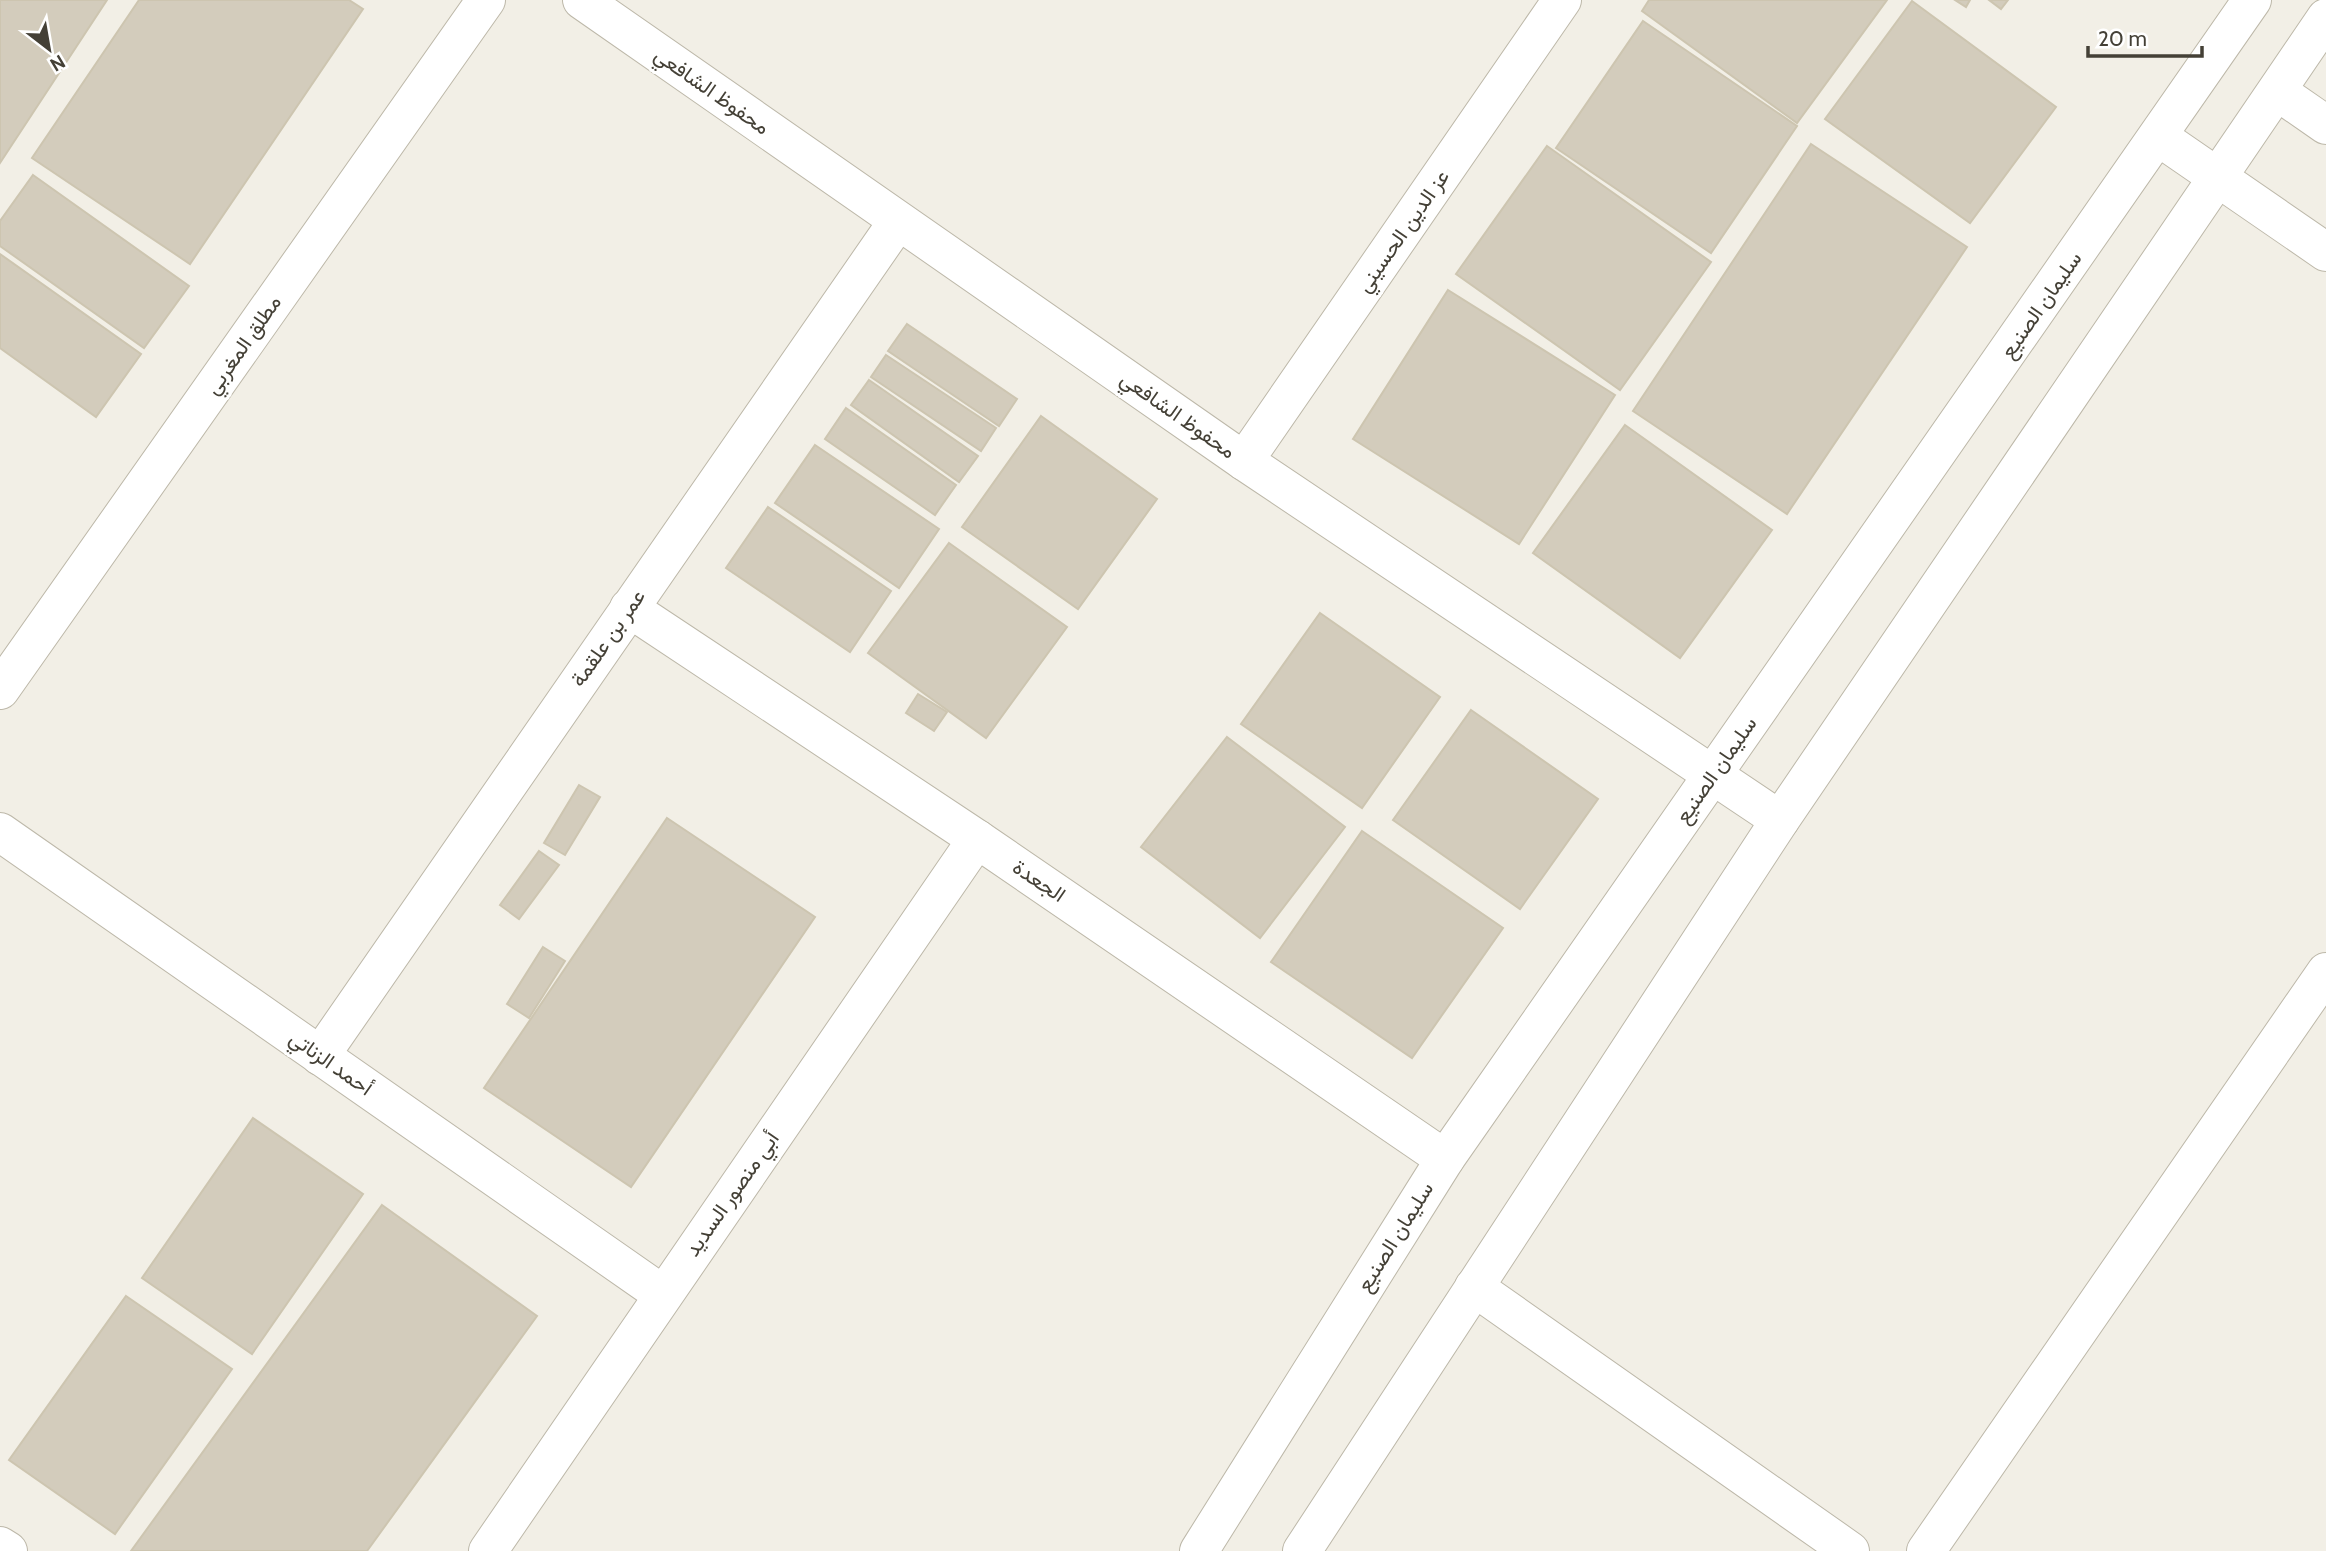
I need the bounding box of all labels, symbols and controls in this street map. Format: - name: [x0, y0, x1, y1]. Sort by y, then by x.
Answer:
- north arrow: [14, 14, 84, 84]
- scale bar: [2088, 14, 2202, 58]
- text: 20 m: [2098, 26, 2147, 51]
- street label: محفوظ الشافعي: [647, 42, 775, 144]
- text: N: [46, 50, 69, 76]
- street label: عز الدين الحسيني: [1351, 164, 1458, 300]
- street label: سليمان الصنيع: [1995, 246, 2088, 364]
- street label: مطلق المغربي: [199, 290, 290, 402]
- street label: محفوظ الشافعي: [1113, 366, 1241, 468]
- street label: عمر بن علقمة: [565, 584, 651, 692]
- street label: سليمان الصنيع: [1670, 711, 1763, 829]
- street label: الجعدة: [1008, 854, 1070, 907]
- street label: أحمد الزناتي: [282, 1025, 378, 1105]
- street label: أبي منصور السديد: [679, 1126, 788, 1264]
- street label: سليمان الصنيع: [1351, 1177, 1440, 1297]

